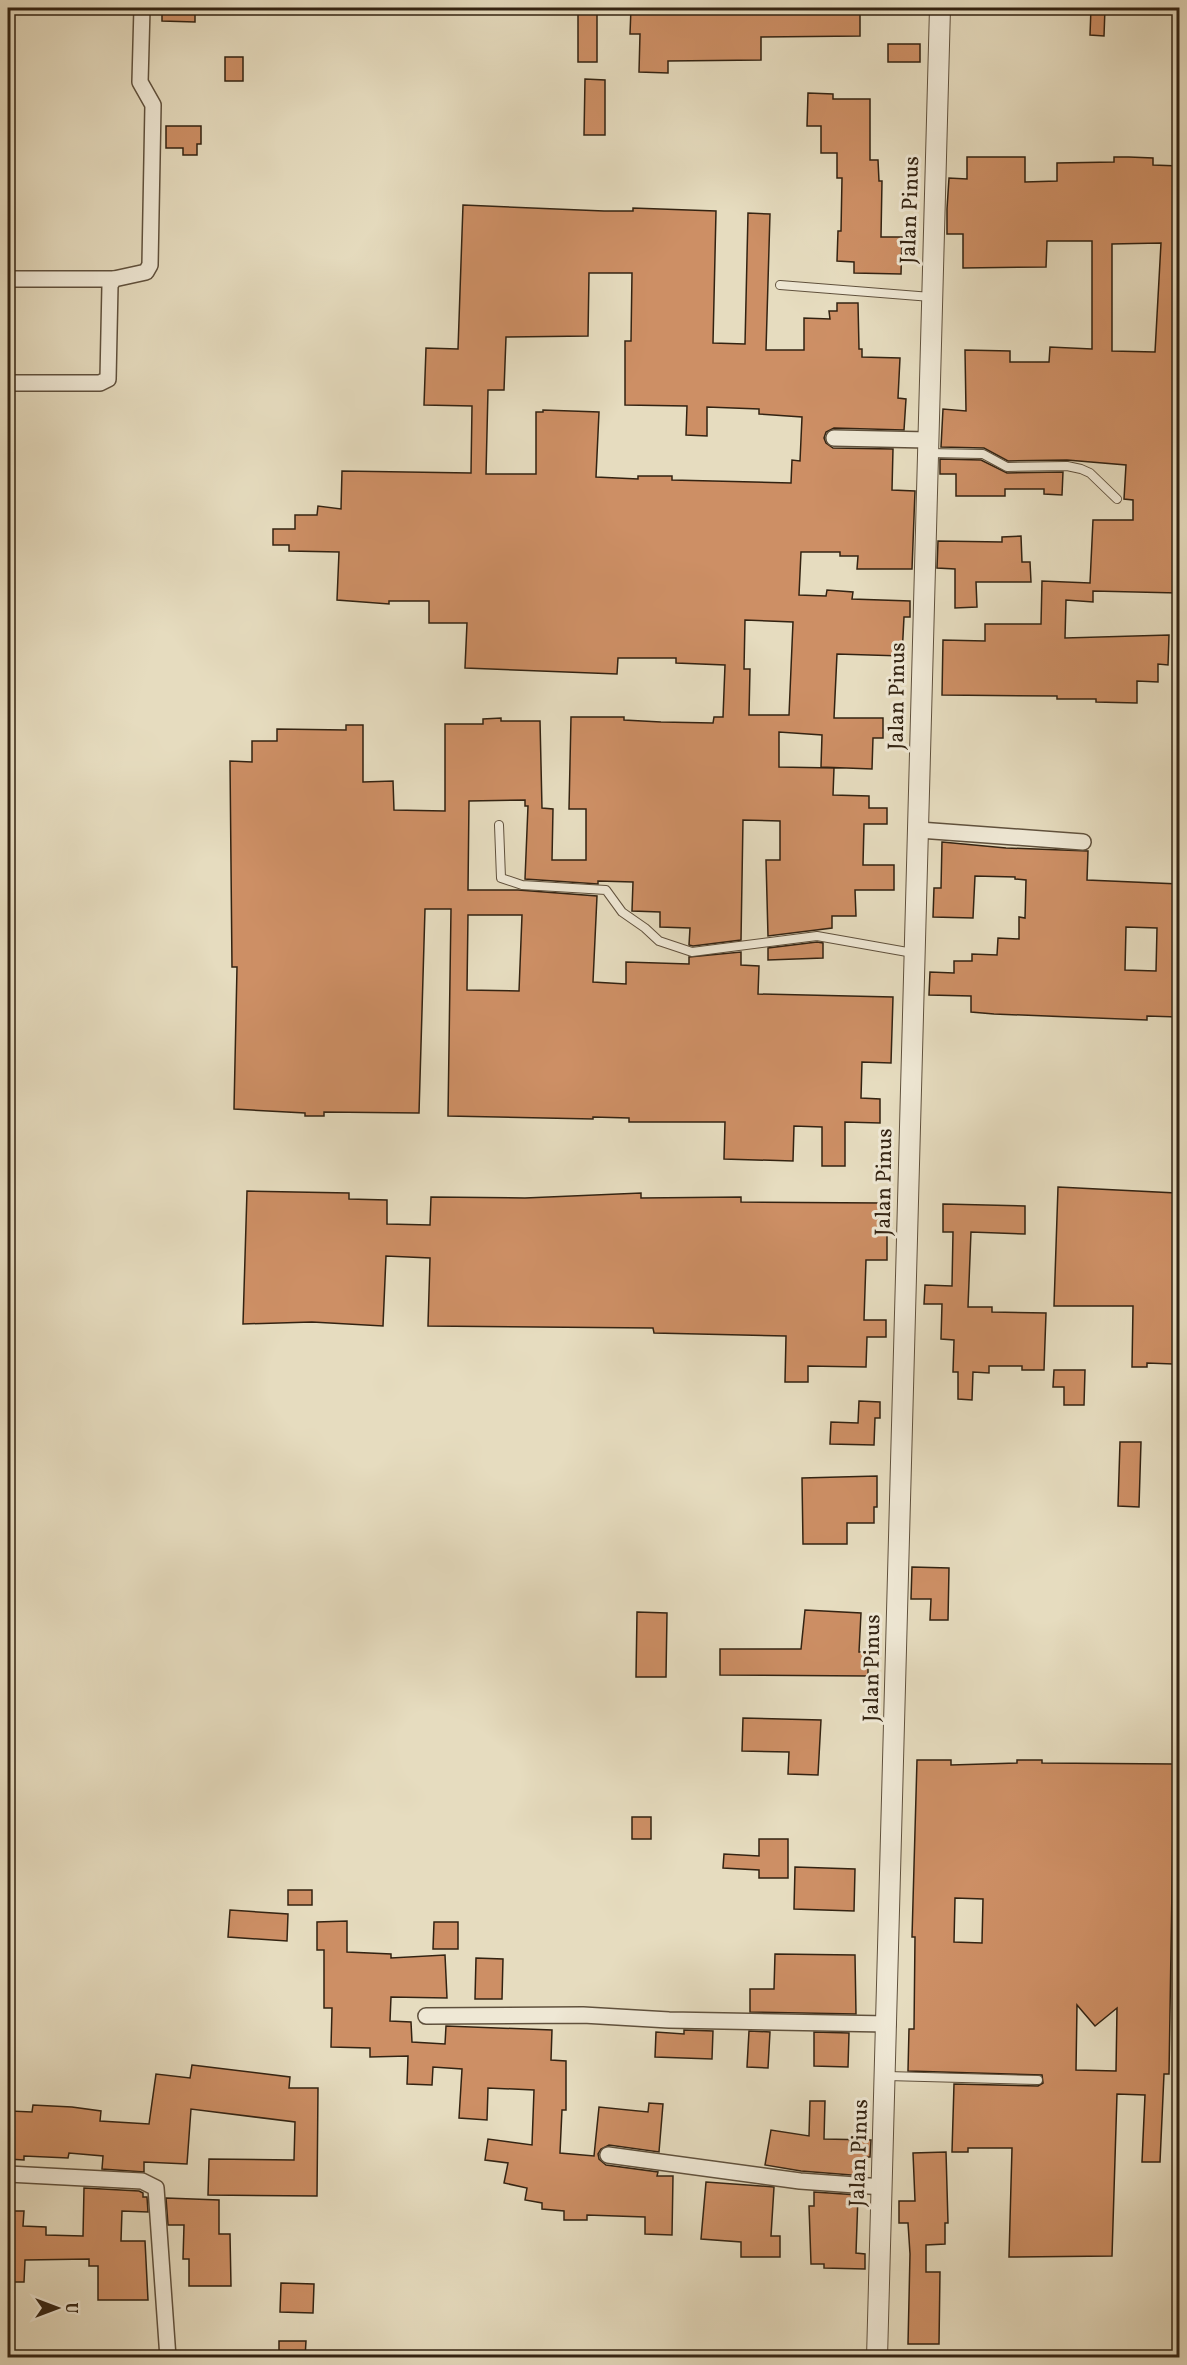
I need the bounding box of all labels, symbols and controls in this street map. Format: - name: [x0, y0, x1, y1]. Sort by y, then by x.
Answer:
- street label: Jalan Pinus: [894, 156, 928, 264]
- street label: Jalan Pinus: [882, 642, 914, 750]
- street label: Jalan Pinus: [869, 1128, 901, 1236]
- street label: Jalan Pinus: [857, 1614, 889, 1722]
- street label: Jalan Pinus: [843, 2099, 877, 2207]
- north arrow: [27, 2278, 87, 2338]
- text: U: [59, 2303, 81, 2314]

